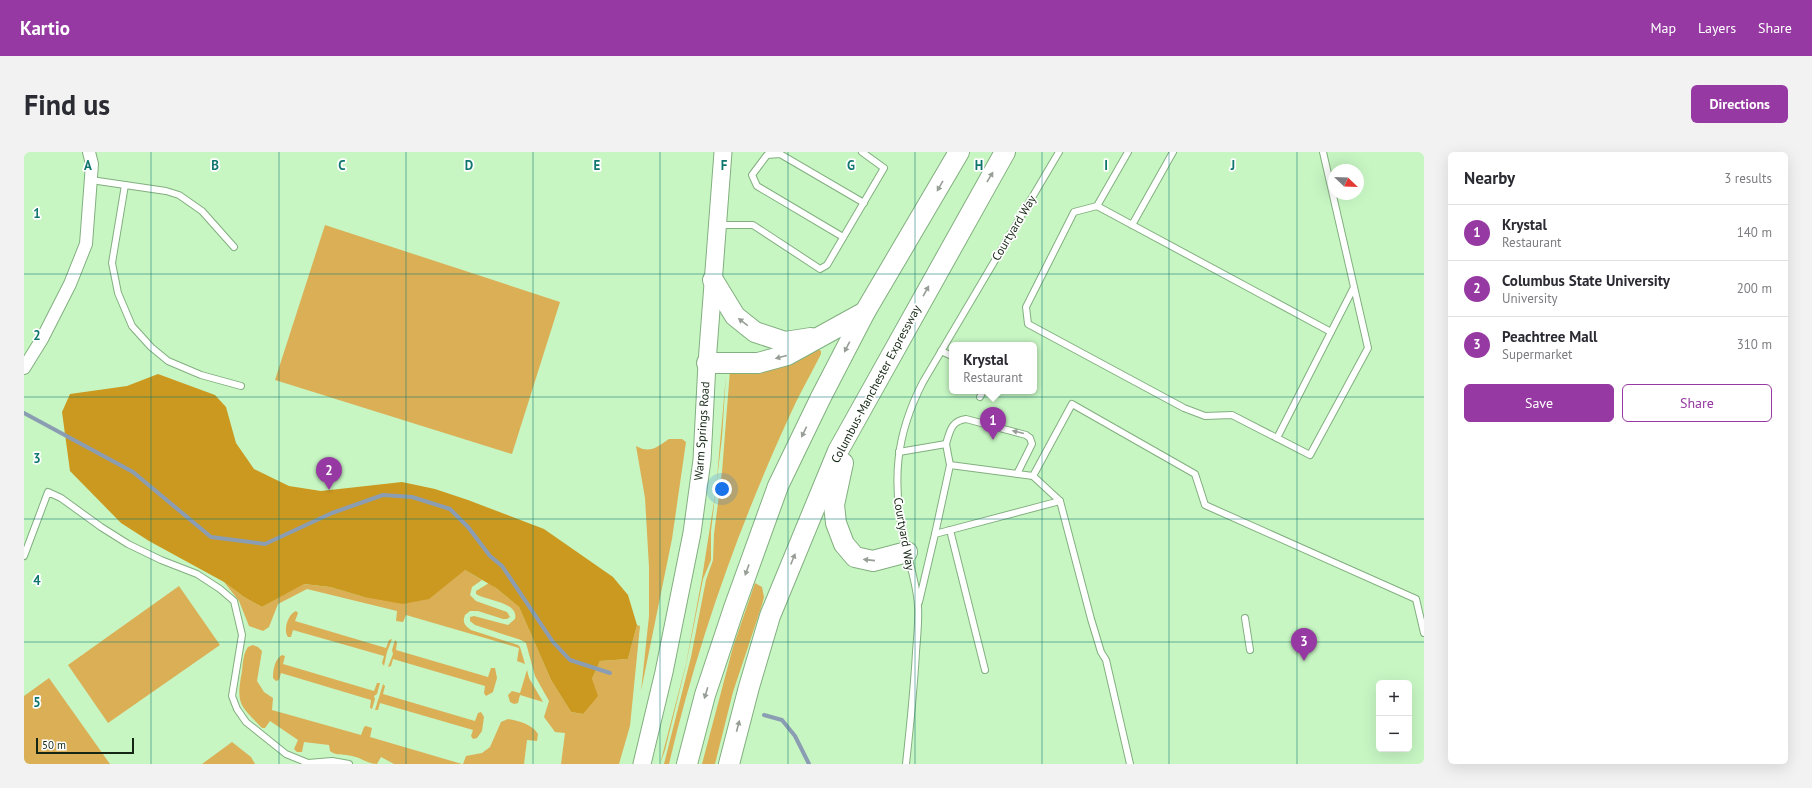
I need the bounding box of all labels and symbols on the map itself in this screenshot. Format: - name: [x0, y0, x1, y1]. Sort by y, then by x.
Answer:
- text: A: [84, 157, 92, 174]
- text: B: [211, 157, 219, 174]
- text: C: [338, 157, 346, 174]
- text: D: [465, 157, 473, 174]
- text: E: [594, 157, 601, 174]
- text: F: [721, 157, 728, 174]
- text: G: [847, 157, 855, 174]
- text: H: [975, 157, 983, 174]
- text: I: [1104, 157, 1108, 174]
- text: J: [1230, 157, 1235, 174]
- north arrow: [1328, 164, 1364, 200]
- one-way arrow: [986, 172, 994, 182]
- one-way arrow: [936, 180, 943, 192]
- street label: Courtyard Way: [988, 192, 1039, 263]
- text: 1: [33, 205, 41, 222]
- one-way arrow: [923, 285, 930, 296]
- street label: Columbus-Manchester Expressway: [827, 302, 924, 465]
- one-way arrow: [738, 319, 748, 327]
- text: 2: [33, 327, 41, 344]
- one-way arrow: [844, 341, 850, 353]
- one-way arrow: [775, 354, 787, 360]
- street label: Warm Springs Road: [691, 381, 712, 481]
- pin: 1: [980, 407, 1006, 440]
- one-way arrow: [801, 426, 807, 438]
- one-way arrow: [1012, 429, 1024, 435]
- text: 3: [33, 450, 41, 467]
- pin: 2: [316, 457, 342, 490]
- your location: [712, 479, 732, 499]
- street label: Courtyard Way: [891, 496, 918, 572]
- one-way arrow: [790, 553, 796, 564]
- one-way arrow: [863, 556, 875, 563]
- one-way arrow: [744, 565, 750, 577]
- text: 4: [33, 572, 41, 589]
- pin: 3: [1291, 628, 1317, 661]
- one-way arrow: [703, 688, 709, 700]
- text: 5: [33, 694, 41, 711]
- one-way arrow: [736, 720, 742, 732]
- scale bar: [36, 736, 134, 755]

